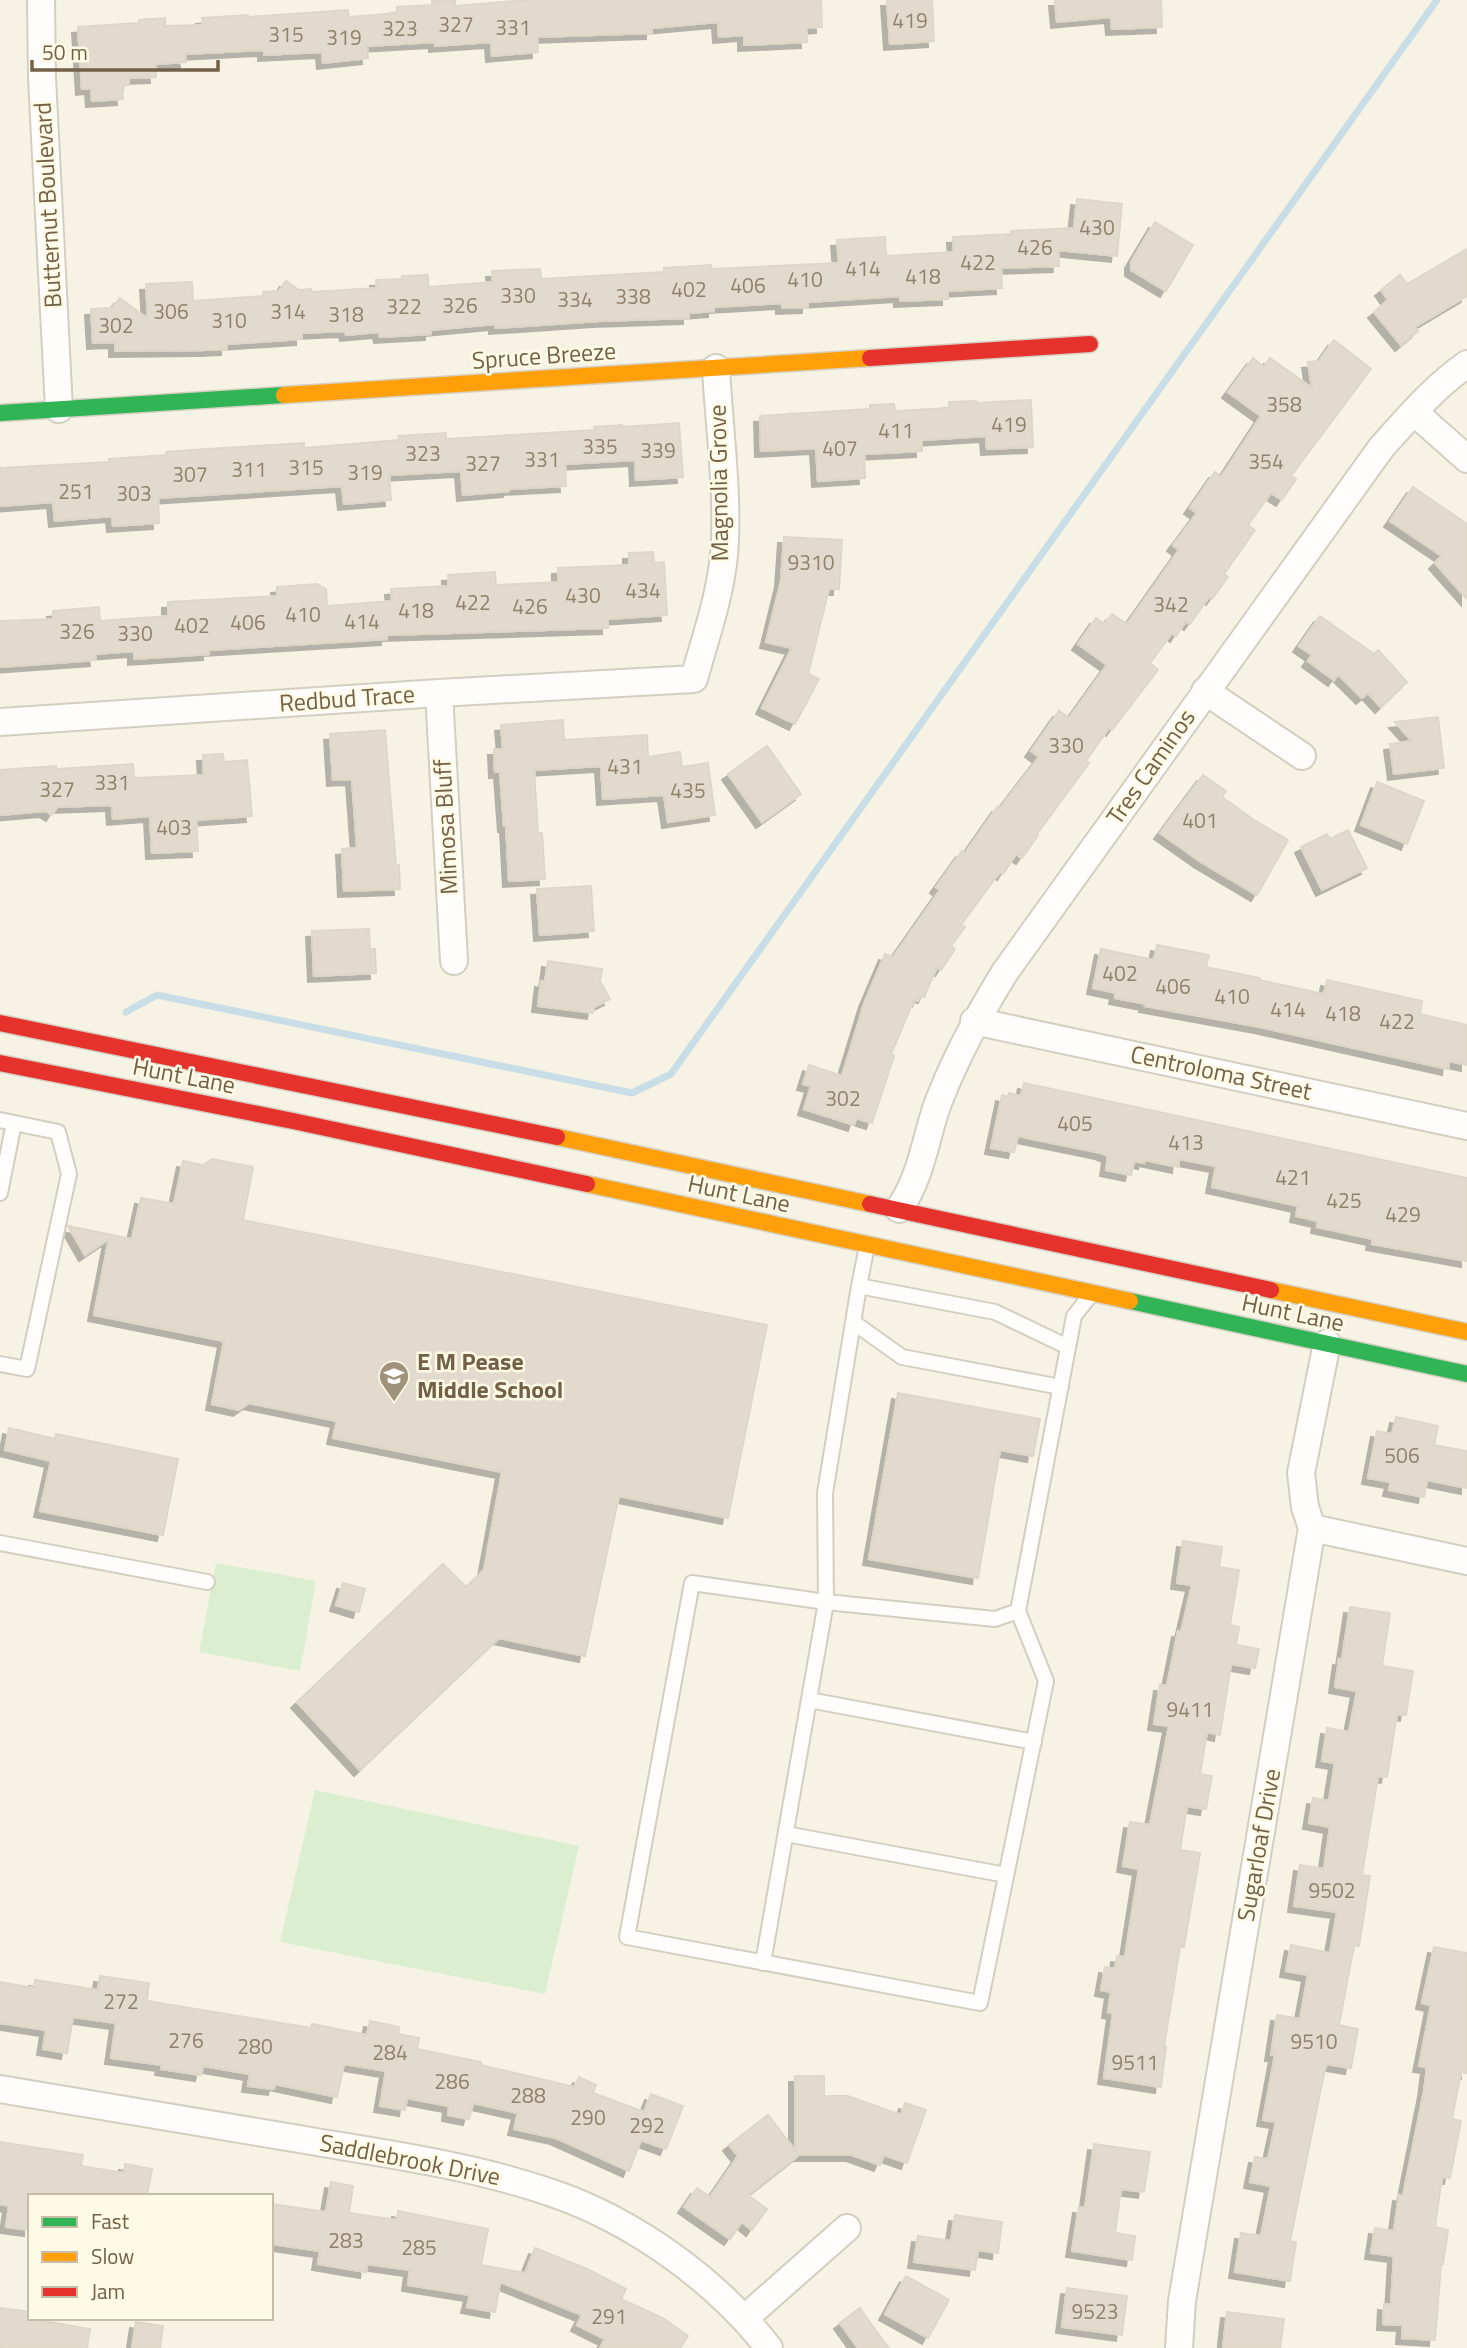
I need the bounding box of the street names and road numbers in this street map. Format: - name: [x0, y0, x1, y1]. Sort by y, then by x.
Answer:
- street label: Butternut Boulevard: [24, 101, 70, 309]
- street label: Spruce Breeze: [471, 332, 617, 378]
- street label: Magnolia Grove: [699, 404, 737, 562]
- street label: Redbud Trace: [278, 675, 416, 721]
- street label: Tres Caminos: [1097, 701, 1203, 832]
- street label: Mimosa Bluff: [423, 758, 467, 896]
- street label: Centroloma Street: [1127, 1035, 1316, 1109]
- street label: Hunt Lane: [130, 1047, 239, 1103]
- street label: Hunt Lane: [685, 1165, 794, 1221]
- street label: Hunt Lane: [1239, 1284, 1348, 1340]
- street label: Sugarloaf Drive: [1227, 1766, 1289, 1924]
- street label: Saddlebrook Drive: [317, 2124, 504, 2194]

